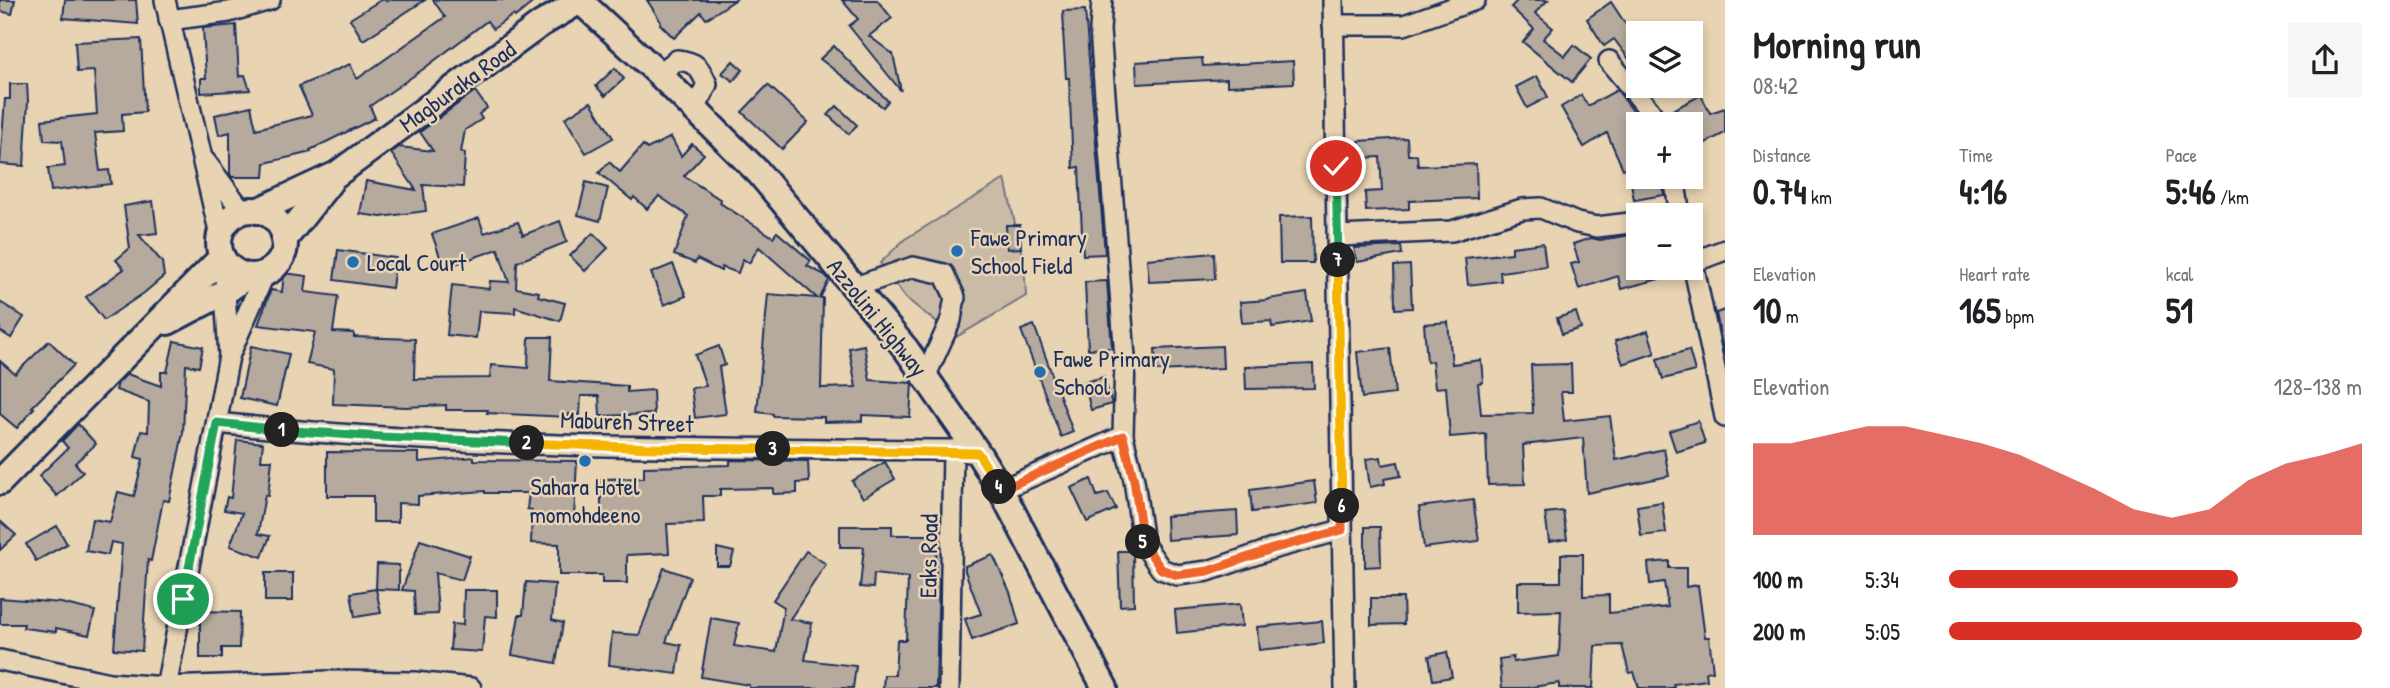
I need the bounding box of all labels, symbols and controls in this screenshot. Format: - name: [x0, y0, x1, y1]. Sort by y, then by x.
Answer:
- text: Morning run: [1753, 18, 1921, 70]
- map controls: [1626, 21, 1703, 280]
- button: layers: [1626, 21, 1703, 98]
- button: share: [2288, 23, 2362, 97]
- street label: Magburaka Road: [392, 33, 522, 139]
- text: 08:42: [1753, 70, 1798, 101]
- button: +: [1626, 112, 1703, 189]
- pin: [1306, 136, 1366, 196]
- text: Distance: [1753, 142, 1811, 168]
- text: Time: [1959, 142, 1993, 168]
- text: Pace: [2166, 142, 2197, 168]
- icon: check: [1317, 147, 1355, 185]
- text: 0.74: [1753, 168, 1807, 215]
- text: 4:16: [1959, 168, 2007, 215]
- text: 5:46: [2166, 168, 2216, 215]
- text: km: [1807, 184, 1832, 210]
- text: /km: [2216, 184, 2249, 210]
- button: −: [1626, 203, 1703, 280]
- place label: Fawe Primary School Field: [970, 221, 1087, 281]
- marker: Fawe Primary School Field: [949, 243, 965, 259]
- pin: 7: [1320, 243, 1356, 278]
- place label: Local Court: [367, 246, 467, 278]
- text: 7: [1333, 246, 1342, 272]
- street label: Azzolini Highway: [820, 251, 936, 383]
- marker: Local Court: [345, 254, 361, 270]
- text: Elevation: [1753, 261, 1816, 287]
- text: Heart rate: [1959, 261, 2030, 287]
- text: kcal: [2166, 261, 2193, 287]
- text: 10: [1753, 287, 1781, 334]
- text: 165: [1959, 287, 2001, 334]
- text: 51: [2166, 287, 2193, 334]
- text: m: [1781, 303, 1799, 329]
- text: bpm: [2001, 303, 2034, 329]
- place label: Fawe Primary School: [1053, 342, 1170, 402]
- marker: Fawe Primary School: [1032, 364, 1048, 380]
- text: Elevation: [1753, 371, 1829, 402]
- text: 128–138 m: [2274, 371, 2362, 402]
- street label: Mabureh Street: [560, 403, 695, 439]
- pin: 1: [264, 412, 300, 448]
- text: 1: [278, 416, 285, 442]
- pin: 2: [510, 426, 544, 460]
- text: 2: [522, 429, 531, 455]
- pin: 3: [756, 432, 790, 466]
- text: 3: [768, 435, 777, 461]
- marker: Sahara Hotel momohdeeno: [577, 453, 593, 469]
- place label: Sahara Hotel momohdeeno: [529, 470, 641, 530]
- pin: 4: [982, 470, 1016, 504]
- text: 4: [995, 473, 1002, 499]
- pin: 6: [1324, 489, 1360, 524]
- text: 6: [1338, 492, 1345, 518]
- street label: Eaks Road: [911, 514, 945, 598]
- pin: 5: [1126, 524, 1160, 560]
- text: 5: [1138, 528, 1147, 554]
- text: 100 m: [1753, 564, 1803, 595]
- text: 5:34: [1865, 564, 1899, 595]
- pin: [153, 569, 213, 629]
- icon: arrive: [164, 580, 202, 618]
- text: 200 m: [1753, 616, 1805, 647]
- text: 5:05: [1865, 616, 1900, 647]

